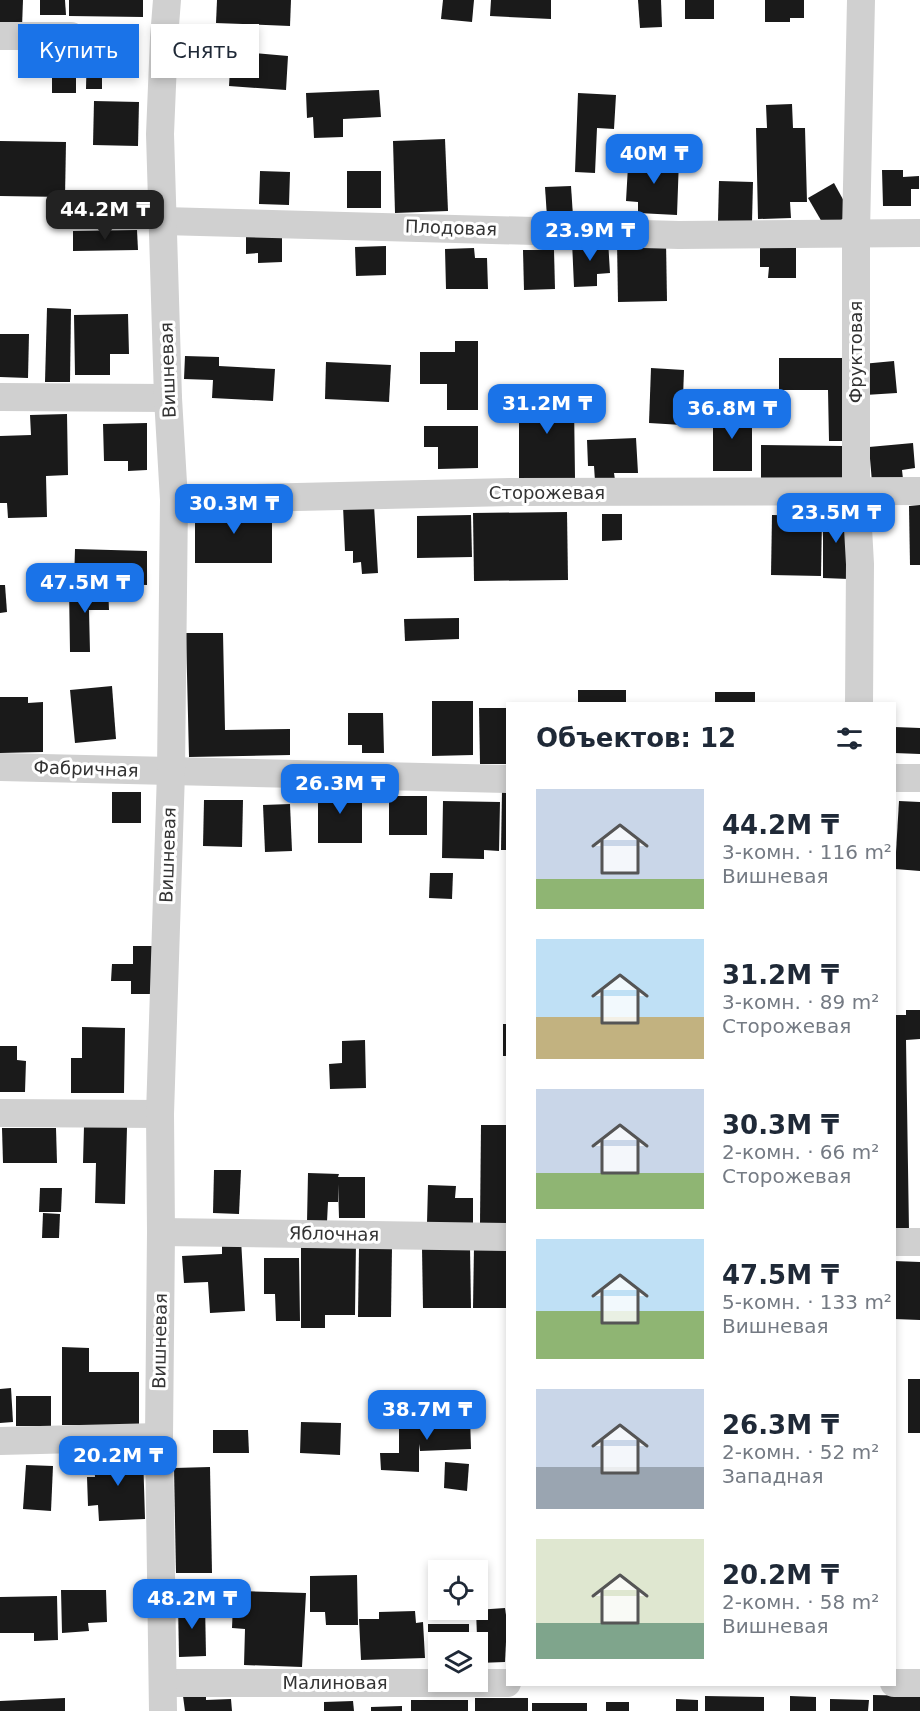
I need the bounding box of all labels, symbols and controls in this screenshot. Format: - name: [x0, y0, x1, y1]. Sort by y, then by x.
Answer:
- chip: Купить: [18, 24, 139, 78]
- chip: Снять: [151, 24, 259, 78]
- pin: 40M ₸: [612, 134, 696, 185]
- text: 40M ₸: [620, 141, 688, 165]
- pin: 44.2M ₸: [50, 190, 160, 241]
- text: 44.2M ₸: [60, 197, 150, 221]
- pin: 23.9M ₸: [535, 211, 645, 262]
- street label: Плодовая: [405, 215, 497, 240]
- text: 23.9M ₸: [545, 218, 635, 242]
- street label: Фруктовая: [845, 301, 866, 403]
- street label: Вишневая: [155, 322, 180, 418]
- pin: 31.2M ₸: [492, 384, 602, 435]
- pin: 36.8M ₸: [677, 389, 787, 440]
- text: 31.2M ₸: [502, 391, 592, 415]
- text: 36.8M ₸: [687, 396, 777, 420]
- street label: Сторожевая: [489, 482, 605, 503]
- pin: 30.3M ₸: [179, 484, 289, 535]
- text: 30.3M ₸: [189, 491, 279, 515]
- pin: 23.5M ₸: [781, 493, 891, 544]
- text: 23.5M ₸: [791, 500, 881, 524]
- pin: 47.5M ₸: [30, 563, 140, 614]
- text: 47.5M ₸: [40, 570, 130, 594]
- icon: filters: [833, 722, 866, 755]
- text: Объектов: 12: [536, 723, 736, 753]
- street label: Фабричная: [33, 756, 139, 781]
- pin: 26.3M ₸: [285, 764, 395, 815]
- text: 26.3M ₸: [295, 771, 385, 795]
- street label: Вишневая: [155, 807, 180, 903]
- text: 44.2M ₸: [722, 810, 839, 840]
- icon: home: [584, 813, 656, 885]
- text: 3-комн. · 116 m²: [722, 840, 892, 864]
- text: Вишневая: [722, 864, 828, 888]
- text: 31.2M ₸: [722, 960, 839, 990]
- icon: home: [584, 963, 656, 1035]
- text: 3-комн. · 89 m²: [722, 990, 879, 1014]
- text: Сторожевая: [722, 1014, 851, 1038]
- text: 30.3M ₸: [722, 1110, 839, 1140]
- icon: home: [584, 1113, 656, 1185]
- text: 2-комн. · 66 m²: [722, 1140, 879, 1164]
- text: Сторожевая: [722, 1164, 851, 1188]
- street label: Яблочная: [289, 1222, 379, 1245]
- text: 47.5M ₸: [722, 1260, 839, 1290]
- icon: home: [584, 1263, 656, 1335]
- text: 5-комн. · 133 m²: [722, 1290, 892, 1314]
- street label: Вишневая: [148, 1293, 171, 1389]
- text: Вишневая: [722, 1314, 828, 1338]
- pin: 38.7M ₸: [372, 1390, 482, 1441]
- text: 38.7M ₸: [382, 1397, 472, 1421]
- text: 26.3M ₸: [722, 1410, 839, 1440]
- icon: home: [584, 1413, 656, 1485]
- pin: 20.2M ₸: [63, 1436, 173, 1487]
- text: 2-комн. · 52 m²: [722, 1440, 879, 1464]
- text: 20.2M ₸: [73, 1443, 163, 1467]
- text: Западная: [722, 1464, 824, 1488]
- map controls: [428, 1560, 488, 1692]
- button: locate: [428, 1560, 488, 1620]
- text: 20.2M ₸: [722, 1560, 839, 1590]
- icon: home: [584, 1563, 656, 1635]
- pin: 48.2M ₸: [137, 1579, 247, 1630]
- text: 48.2M ₸: [147, 1586, 237, 1610]
- text: 2-комн. · 58 m²: [722, 1590, 879, 1614]
- text: Вишневая: [722, 1614, 828, 1638]
- button: layers: [428, 1632, 488, 1692]
- street label: Малиновая: [282, 1672, 388, 1693]

